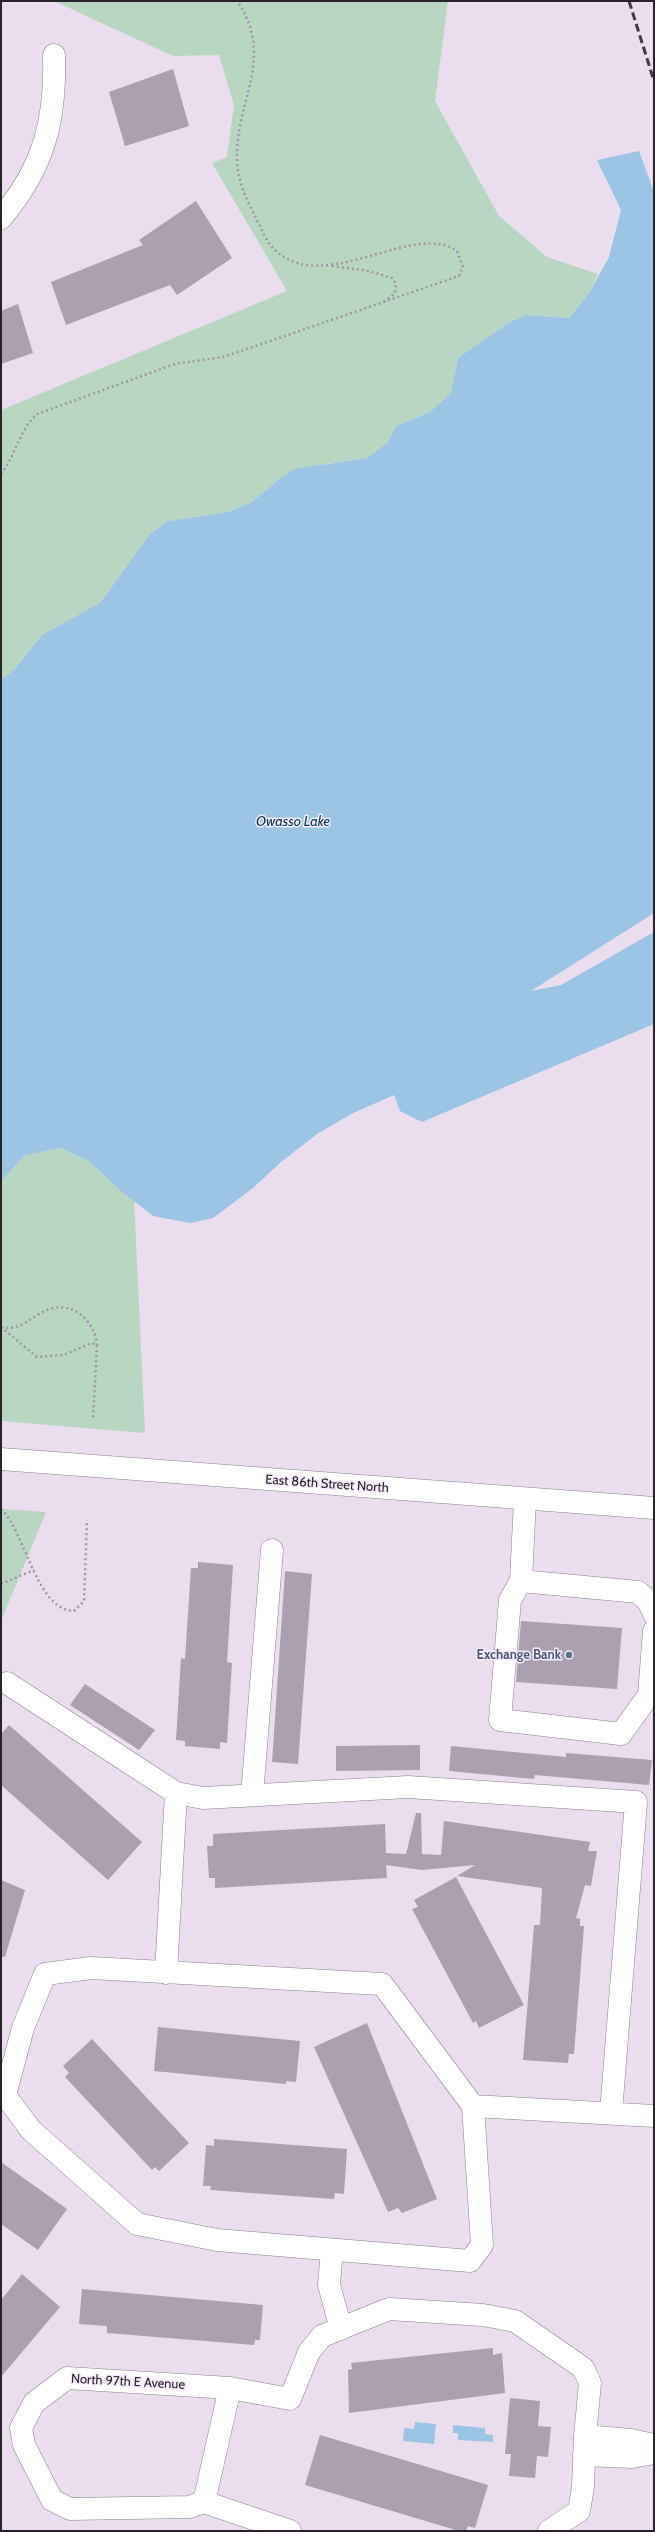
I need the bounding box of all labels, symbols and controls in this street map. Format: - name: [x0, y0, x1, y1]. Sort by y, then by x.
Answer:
- water label: Owasso Lake: [256, 814, 330, 830]
- street label: East 86th Street North: [265, 1472, 389, 1496]
- place label: Exchange Bank: [477, 1647, 561, 1663]
- marker: Exchange Bank: [564, 1650, 574, 1660]
- street label: North 97th E Avenue: [71, 2371, 185, 2393]

